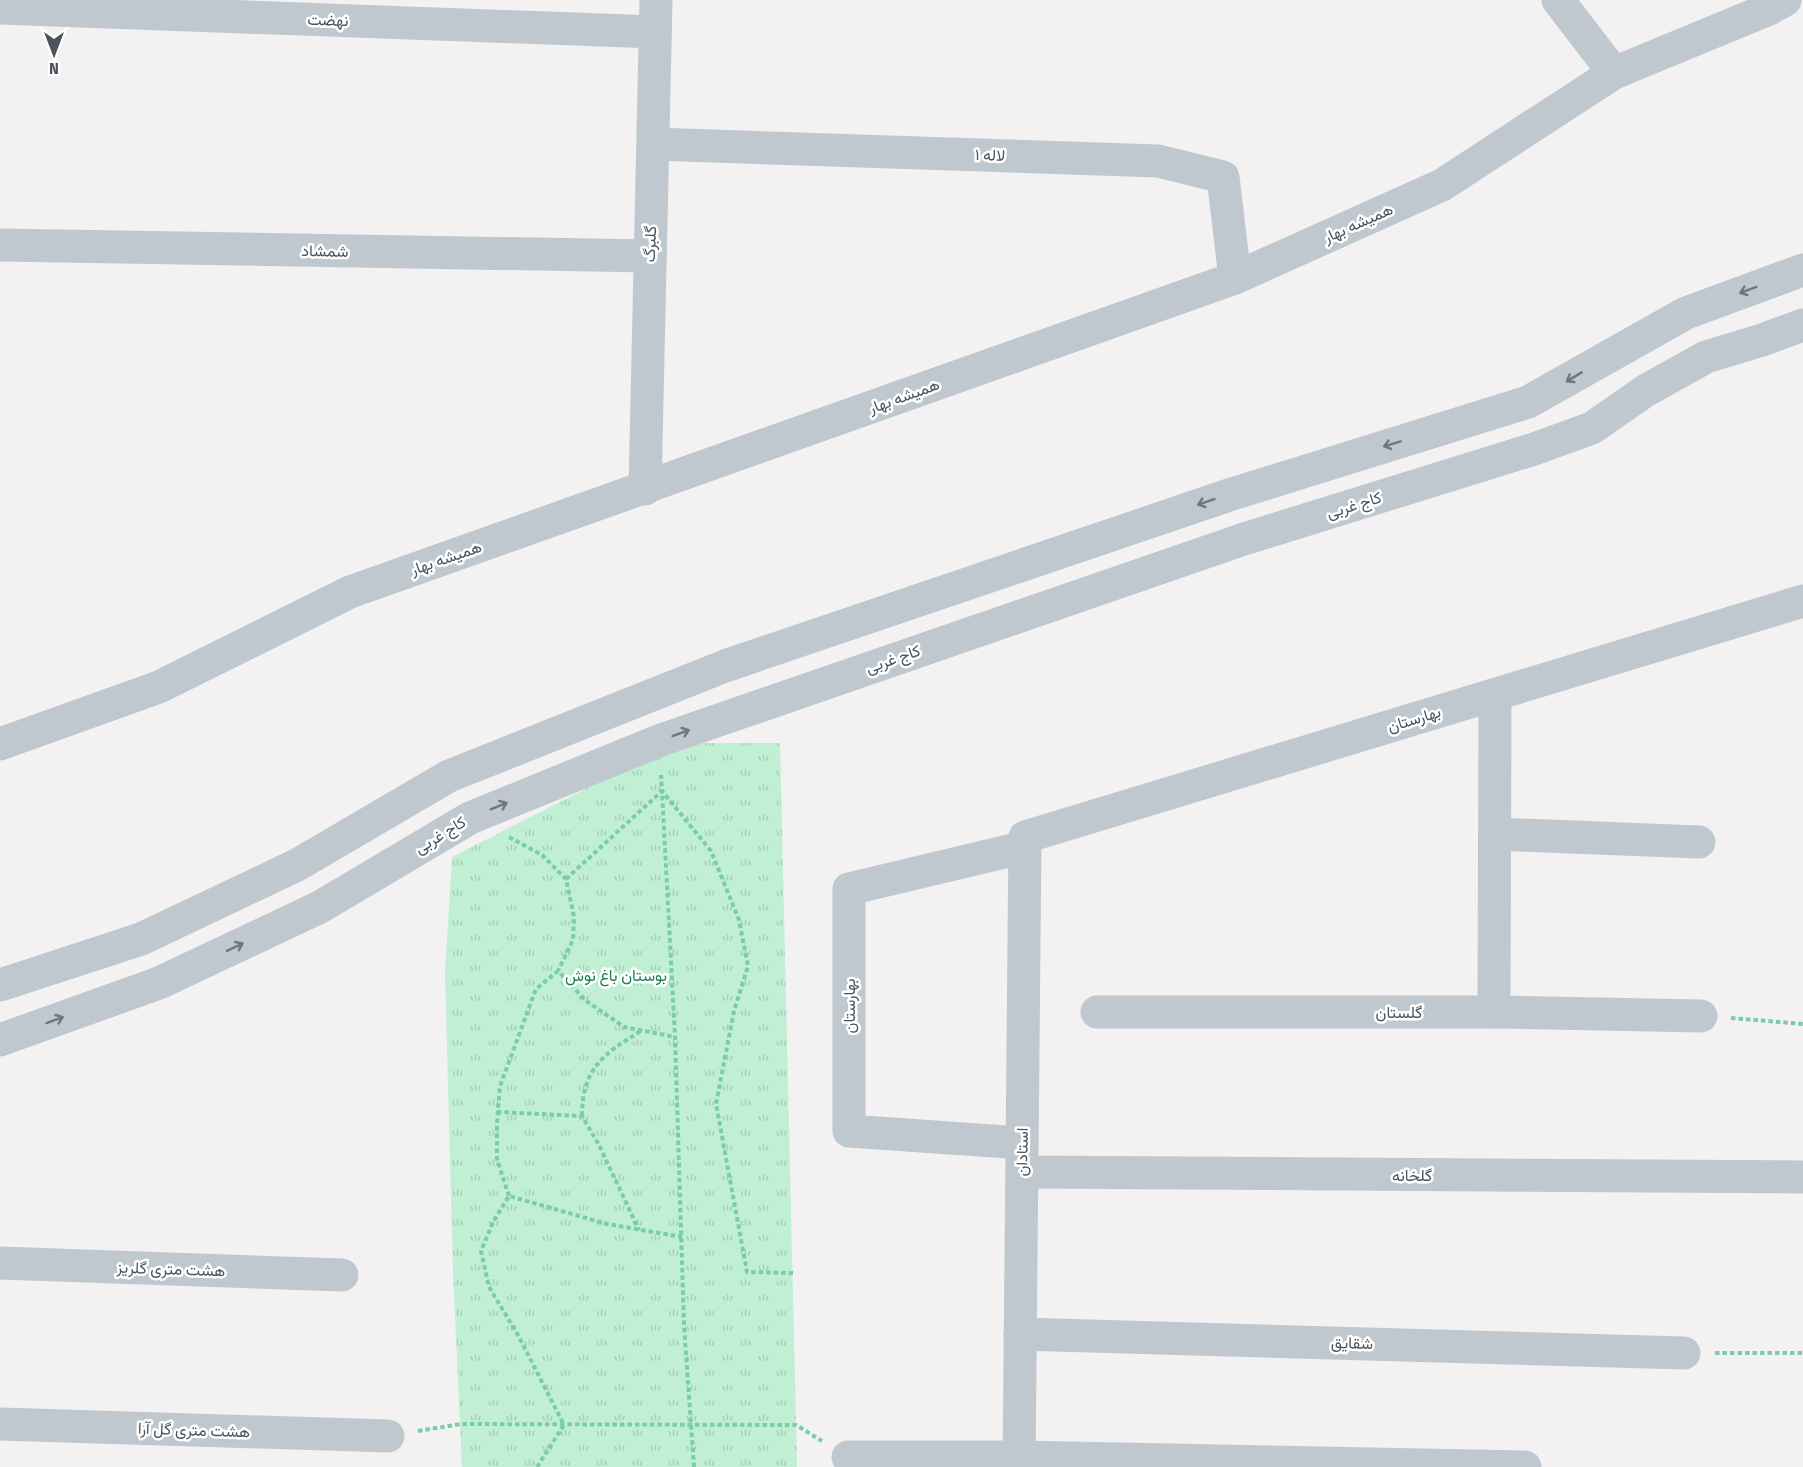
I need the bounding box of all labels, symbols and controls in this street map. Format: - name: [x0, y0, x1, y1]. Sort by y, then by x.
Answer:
- street label: نهضت: [307, 10, 349, 31]
- north arrow: [24, 24, 84, 84]
- text: N: [49, 59, 59, 78]
- street label: لاله ۱: [974, 145, 1006, 165]
- street label: همیشه بهار: [1319, 199, 1396, 248]
- street label: گلبرگ: [640, 225, 661, 263]
- street label: شمشاد: [301, 241, 349, 261]
- one-way arrow: [1739, 285, 1758, 296]
- one-way arrow: [1566, 371, 1583, 383]
- street label: همیشه بهار: [865, 374, 942, 419]
- one-way arrow: [1383, 439, 1402, 450]
- street label: کاج غربی: [1324, 488, 1384, 524]
- one-way arrow: [1197, 498, 1216, 509]
- street label: همیشه بهار: [407, 537, 484, 580]
- street label: کاج غربی: [863, 641, 923, 679]
- street label: بهارستان: [1385, 702, 1443, 737]
- one-way arrow: [671, 727, 689, 738]
- one-way arrow: [490, 800, 508, 811]
- street label: کاج غربی: [411, 812, 470, 859]
- one-way arrow: [226, 940, 244, 952]
- park label: بوستان باغ نوش: [565, 966, 667, 987]
- street label: بهارستان: [840, 979, 860, 1033]
- street label: گلستان: [1376, 1003, 1422, 1022]
- one-way arrow: [45, 1014, 64, 1025]
- street label: استادان: [1012, 1127, 1032, 1177]
- street label: گلخانه: [1392, 1166, 1432, 1185]
- street label: هشت متری گلریز: [115, 1258, 226, 1281]
- street label: شقایق: [1331, 1333, 1373, 1354]
- street label: هشت متری گل آرا: [138, 1419, 250, 1442]

